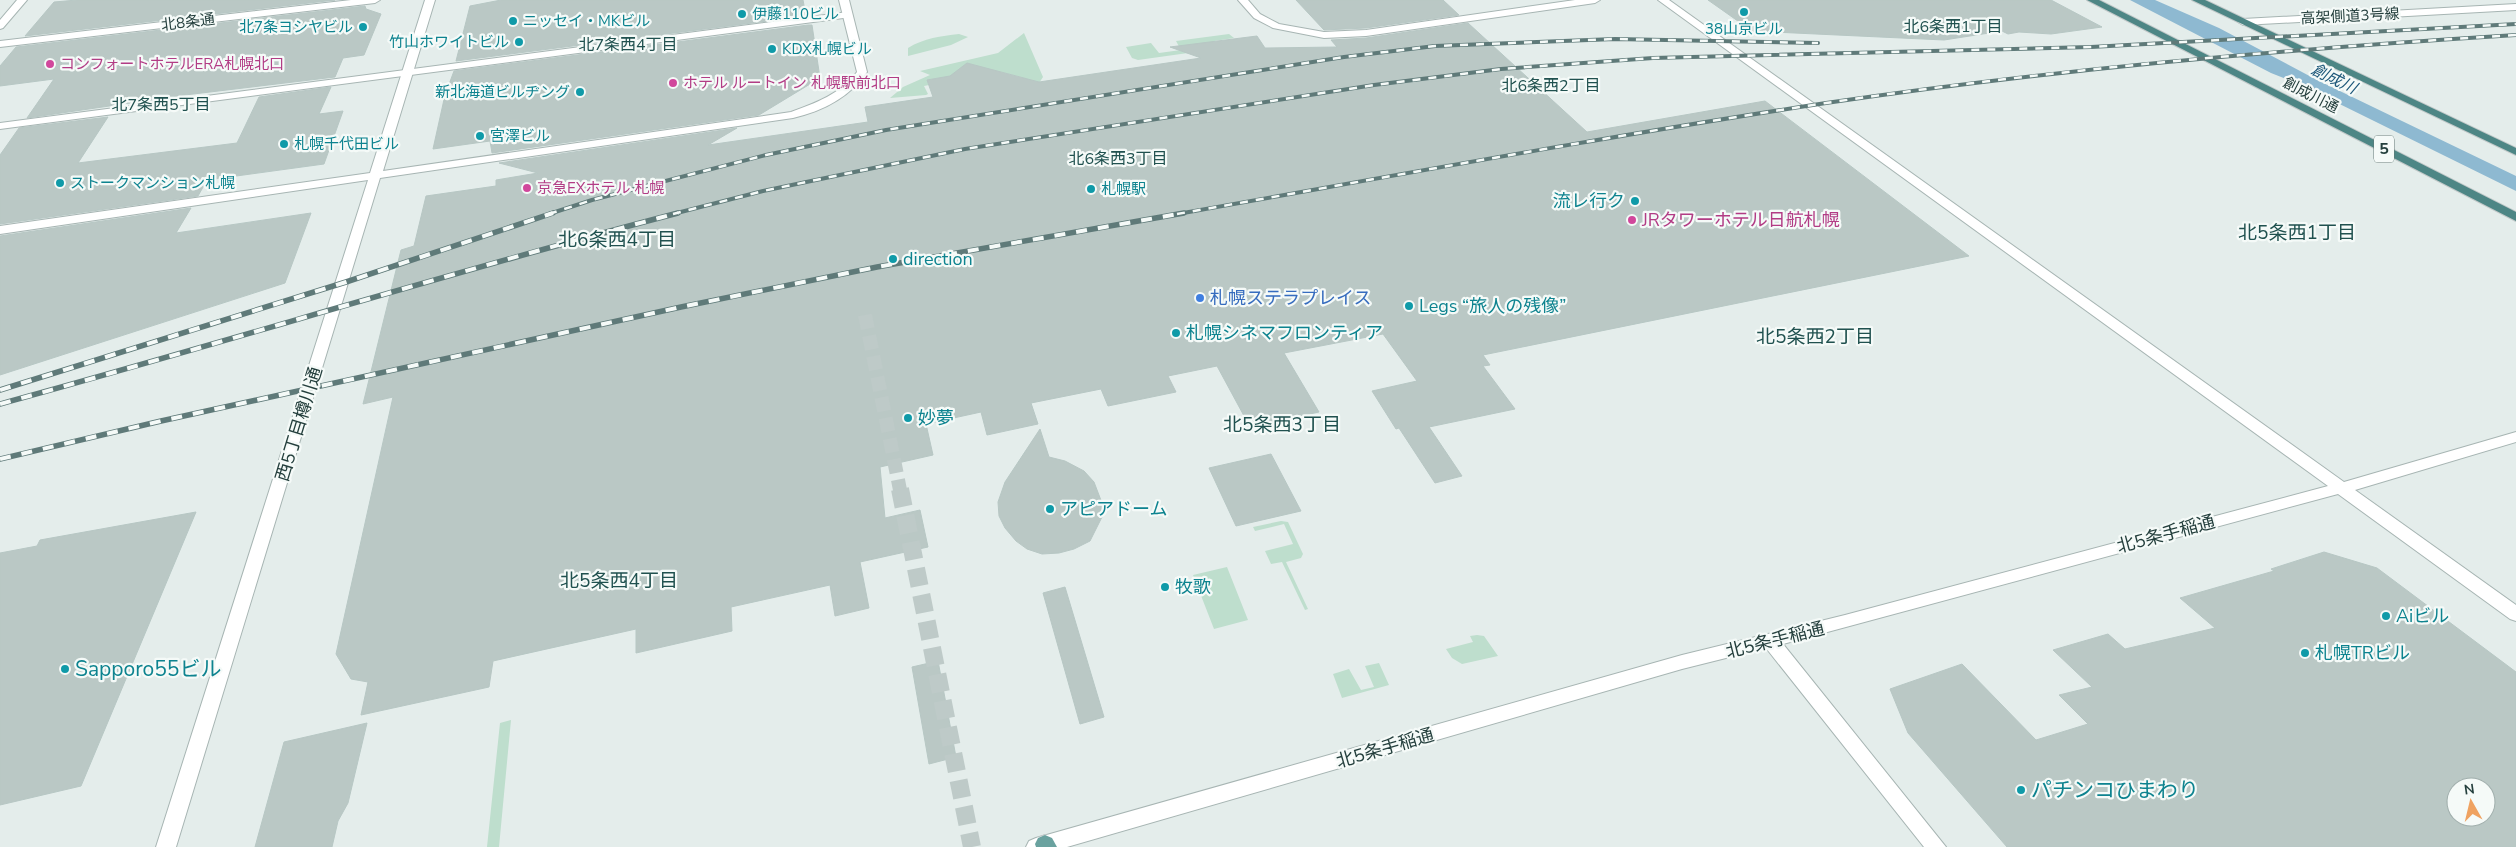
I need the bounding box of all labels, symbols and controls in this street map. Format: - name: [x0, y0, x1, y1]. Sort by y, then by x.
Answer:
- street label: 高架側道3号線: [2300, 3, 2400, 29]
- place label: 伊藤110ビル: [752, 4, 839, 24]
- marker: 38山京ビル: [1738, 6, 1750, 18]
- marker: 伊藤110ビル: [736, 8, 748, 20]
- street label: 北8条通: [160, 9, 216, 35]
- place label: ニッセイ・MKビル: [523, 11, 650, 31]
- marker: ニッセイ・MKビル: [507, 15, 519, 27]
- district label: 北6条西1丁目: [1903, 16, 2003, 38]
- place label: 北7条ヨシヤビル: [239, 17, 353, 37]
- place label: 38山京ビル: [1705, 19, 1783, 39]
- marker: 北7条ヨシヤビル: [357, 21, 369, 33]
- place label: 竹山ホワイトビル: [389, 32, 509, 52]
- district label: 北7条西4丁目: [578, 34, 678, 56]
- marker: 竹山ホワイトビル: [513, 36, 525, 48]
- place label: KDX札幌ビル: [782, 39, 872, 59]
- marker: KDX札幌ビル: [766, 43, 778, 55]
- place label: コンフォートホテルERA札幌北口: [60, 54, 284, 74]
- marker: コンフォートホテルERA札幌北口: [44, 58, 56, 70]
- water label: 創成川: [2308, 59, 2362, 100]
- street label: 創成川通: [2280, 72, 2342, 118]
- place label: ホテル ルートイン 札幌駅前北口: [683, 73, 901, 93]
- district label: 北6条西2丁目: [1501, 75, 1601, 97]
- marker: ホテル ルートイン 札幌駅前北口: [667, 77, 679, 89]
- place label: 新北海道ビルヂング: [435, 82, 570, 102]
- marker: 新北海道ビルヂング: [574, 86, 586, 98]
- district label: 北7条西5丁目: [111, 94, 211, 116]
- place label: 宮澤ビル: [490, 126, 550, 146]
- marker: 宮澤ビル: [474, 130, 486, 142]
- place label: 札幌千代田ビル: [294, 134, 399, 154]
- road number: 5: [2374, 136, 2394, 162]
- marker: 札幌千代田ビル: [278, 138, 290, 150]
- district label: 北6条西3丁目: [1068, 148, 1168, 170]
- place label: ストークマンション札幌: [70, 173, 235, 193]
- marker: ストークマンション札幌: [54, 177, 66, 189]
- place label: 京急EXホテル 札幌: [537, 178, 664, 198]
- place label: 札幌駅: [1101, 179, 1146, 199]
- marker: 京急EXホテル 札幌: [521, 182, 533, 194]
- marker: 札幌駅: [1085, 183, 1097, 195]
- place label: 流レ行ク: [1553, 189, 1625, 213]
- marker: 流レ行ク: [1629, 195, 1641, 207]
- place label: JRタワーホテル日航札幌: [1641, 208, 1840, 232]
- marker: JRタワーホテル日航札幌: [1626, 214, 1638, 226]
- district label: 北5条西1丁目: [2238, 220, 2356, 246]
- district label: 北6条西4丁目: [558, 227, 676, 253]
- place label: direction: [903, 247, 973, 271]
- marker: direction: [887, 253, 899, 265]
- place label: 札幌ステラプレイス: [1210, 286, 1371, 310]
- marker: 札幌ステラプレイス: [1194, 292, 1206, 304]
- place label: Legs “旅人の残像”: [1419, 294, 1566, 318]
- marker: Legs “旅人の残像”: [1403, 300, 1415, 312]
- place label: 札幌シネマフロンティア: [1186, 321, 1383, 345]
- district label: 北5条西2丁目: [1756, 324, 1874, 350]
- marker: 札幌シネマフロンティア: [1170, 327, 1182, 339]
- street label: 西5丁目樽川通: [270, 364, 328, 484]
- place label: 妙夢: [918, 406, 954, 430]
- marker: 妙夢: [902, 412, 914, 424]
- district label: 北5条西3丁目: [1223, 412, 1341, 438]
- place label: アピアドーム: [1060, 497, 1167, 521]
- marker: アピアドーム: [1044, 503, 1056, 515]
- street label: 北5条手稲通: [2114, 509, 2218, 559]
- district label: 北5条西4丁目: [560, 568, 678, 594]
- place label: 牧歌: [1175, 575, 1211, 599]
- marker: 牧歌: [1159, 581, 1171, 593]
- place label: Aiビル: [2396, 604, 2449, 628]
- marker: Aiビル: [2380, 610, 2392, 622]
- street label: 北5条手稲通: [1723, 616, 1827, 664]
- place label: 札幌TRビル: [2315, 641, 2410, 665]
- marker: 札幌TRビル: [2299, 647, 2311, 659]
- place label: Sapporo55ビル: [75, 655, 221, 683]
- marker: Sapporo55ビル: [59, 663, 71, 675]
- street label: 北5条手稲通: [1333, 723, 1437, 773]
- place label: パチンコひまわり: [2031, 776, 2199, 804]
- north arrow: [2446, 777, 2496, 827]
- text: N: [2463, 779, 2476, 800]
- marker: パチンコひまわり: [2015, 784, 2027, 796]

